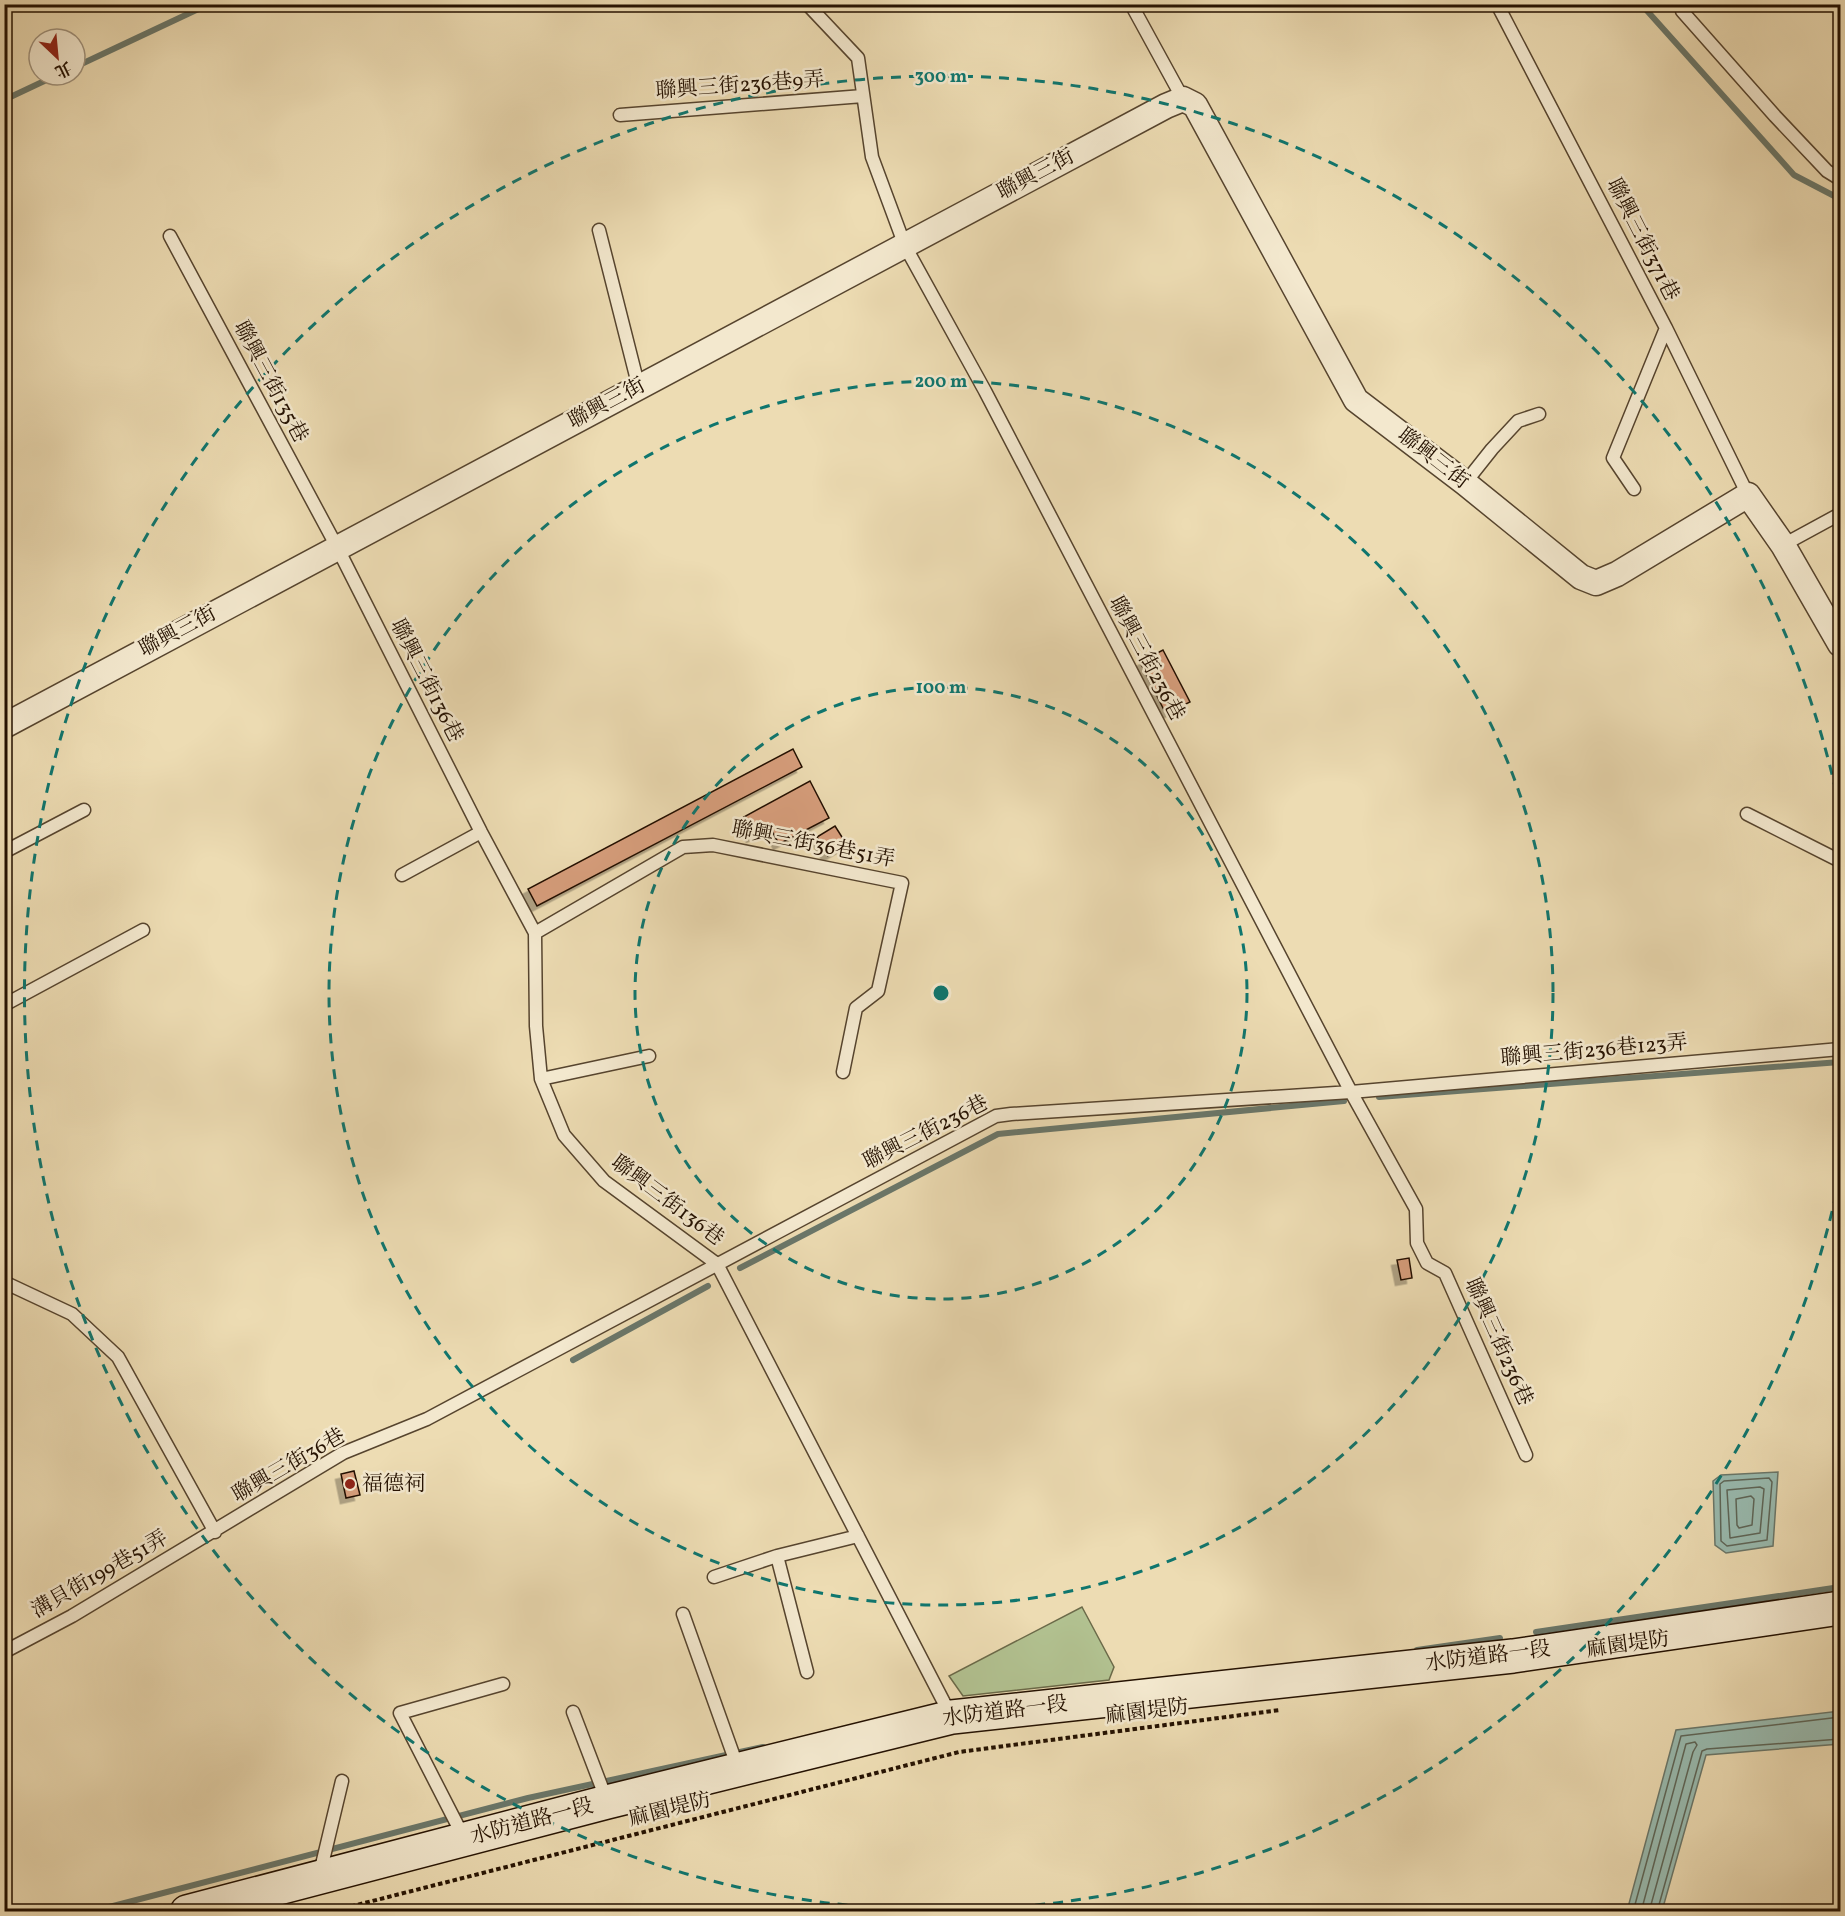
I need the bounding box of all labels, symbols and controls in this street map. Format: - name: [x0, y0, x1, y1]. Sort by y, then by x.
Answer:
- north arrow: [27, 27, 87, 87]
- text: 北: [51, 55, 75, 82]
- text: 300 m: [915, 65, 967, 90]
- street label: 聯興三街236巷9弄: [655, 66, 825, 106]
- street label: 聯興三街: [992, 142, 1080, 208]
- street label: 聯興三街371巷: [1599, 174, 1685, 306]
- street label: 聯興三街135巷: [226, 316, 314, 448]
- text: 200 m: [915, 370, 967, 395]
- street label: 聯興三街: [563, 371, 651, 437]
- street label: 聯興三街: [1391, 422, 1475, 496]
- street label: 聯興三街236巷: [1101, 592, 1191, 726]
- street label: 聯興三街: [134, 599, 222, 665]
- street label: 聯興三街136巷: [383, 614, 469, 748]
- text: 100 m: [916, 676, 966, 701]
- street label: 聯興三街36巷51弄: [729, 815, 897, 875]
- centre of rings: [931, 983, 951, 1003]
- street label: 聯興三街236巷123弄: [1499, 1028, 1689, 1074]
- street label: 聯興三街236巷: [858, 1089, 994, 1177]
- street label: 聯興三街136巷: [605, 1149, 729, 1253]
- street label: 聯興三街236巷: [1457, 1274, 1539, 1410]
- street label: 聯興三街36巷: [227, 1422, 351, 1510]
- place label: 福德祠: [362, 1470, 425, 1499]
- marker: 福德祠: [343, 1477, 357, 1491]
- street label: 溝貝街199巷51弄: [26, 1524, 174, 1626]
- street label: 麻園堤防: [1584, 1625, 1672, 1665]
- street label: 水防道路一段: [1424, 1635, 1552, 1679]
- street label: 水防道路一段: [941, 1690, 1069, 1734]
- street label: 麻園堤防: [1104, 1692, 1190, 1732]
- street label: 麻園堤防: [626, 1786, 714, 1834]
- street label: 水防道路一段: [467, 1792, 597, 1852]

